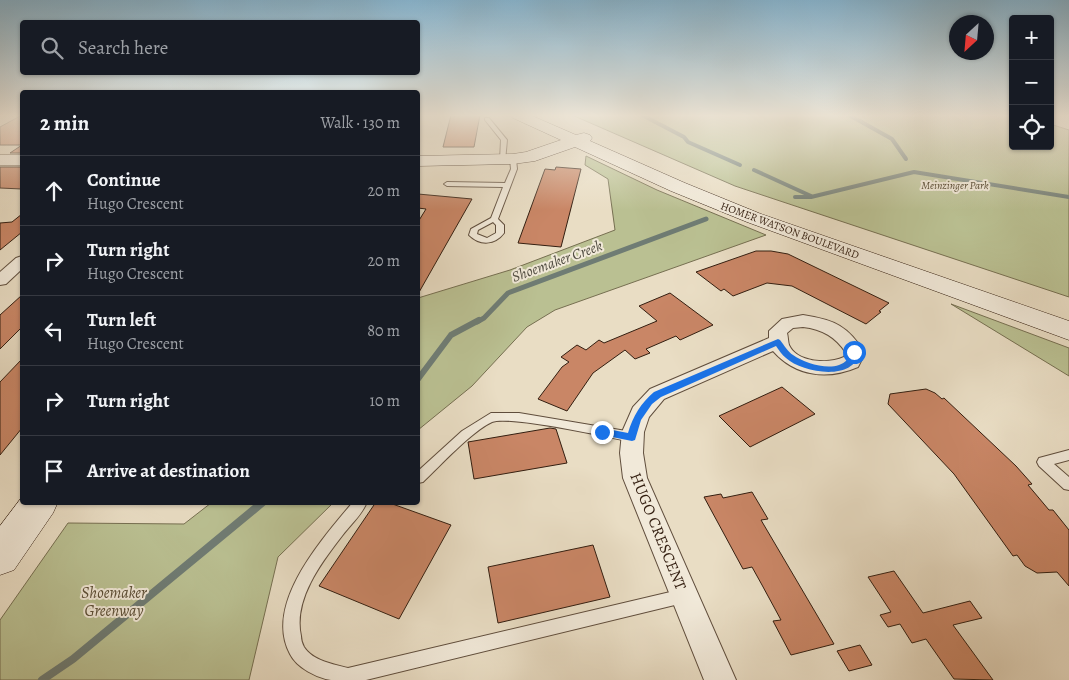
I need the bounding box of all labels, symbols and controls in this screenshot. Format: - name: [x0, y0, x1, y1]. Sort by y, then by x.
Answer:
- north arrow: [949, 15, 994, 60]
- map controls: [1009, 15, 1054, 150]
- button: +: [1009, 15, 1054, 60]
- search box: [20, 20, 420, 75]
- icon: search: [38, 34, 66, 62]
- text: Search here: [78, 35, 168, 61]
- button: −: [1009, 60, 1054, 105]
- button: locate: [1009, 105, 1054, 150]
- text: 2 min: [40, 109, 89, 137]
- text: Walk · 130 m: [320, 112, 400, 134]
- text: Continue: [87, 167, 161, 193]
- icon: ahead: [40, 177, 68, 205]
- park label: Meinzinger Park: [921, 178, 989, 193]
- text: 20 m: [367, 180, 400, 202]
- text: Hugo Crescent: [87, 193, 184, 215]
- street label: HOMER WATSON BOULEVARD: [718, 198, 862, 263]
- water label: Shoemaker Creek: [509, 235, 605, 287]
- text: Turn right: [87, 237, 169, 263]
- icon: right: [40, 247, 68, 275]
- text: 20 m: [367, 250, 400, 272]
- text: Hugo Crescent: [87, 263, 184, 285]
- text: Turn left: [87, 307, 156, 333]
- icon: left: [40, 317, 68, 345]
- text: 80 m: [367, 320, 400, 342]
- text: Hugo Crescent: [87, 333, 184, 355]
- route start: [843, 341, 866, 364]
- icon: right: [40, 387, 68, 415]
- text: Turn right: [87, 388, 169, 414]
- text: 10 m: [370, 390, 400, 412]
- route end: [591, 421, 614, 444]
- icon: arrive: [40, 457, 68, 485]
- text: Arrive at destination: [87, 458, 250, 484]
- street label: HUGO CRESCENT: [624, 469, 692, 594]
- park label: Shoemaker Greenway: [81, 582, 147, 622]

